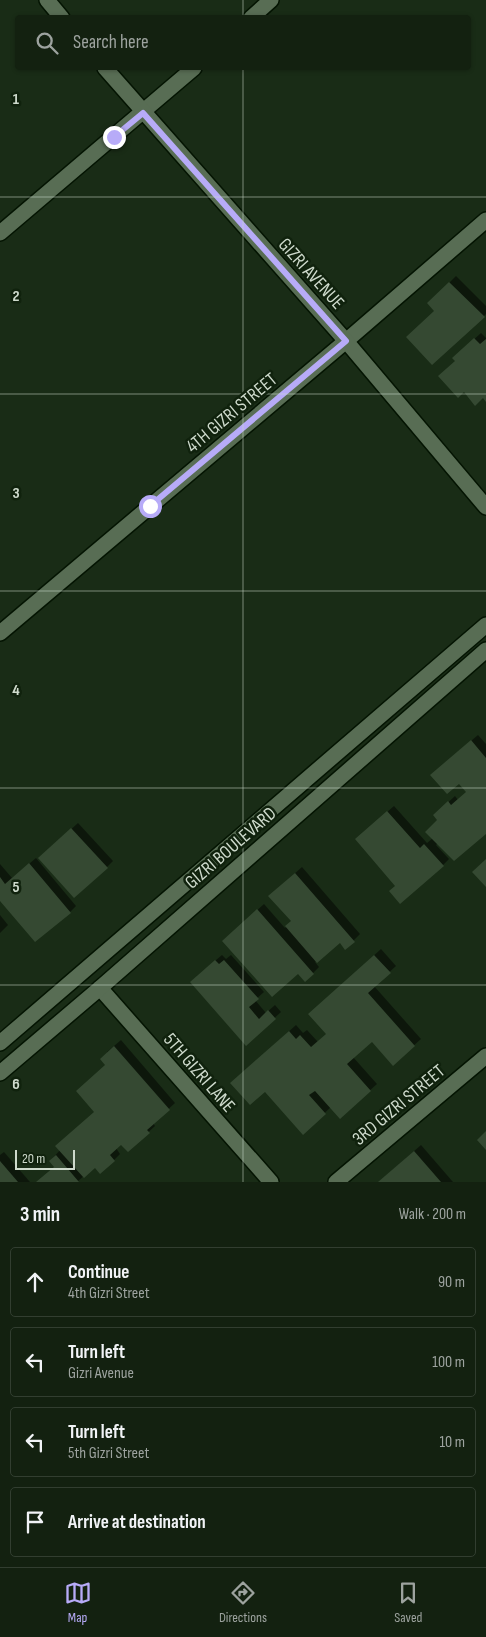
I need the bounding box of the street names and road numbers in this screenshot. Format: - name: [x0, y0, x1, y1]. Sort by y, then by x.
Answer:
- street label: GIZRI AVENUE: [273, 234, 349, 314]
- street label: 4TH GIZRI STREET: [182, 368, 283, 458]
- street label: GIZRI BOULEVARD: [181, 802, 281, 894]
- street label: 5TH GIZRI LANE: [158, 1029, 240, 1117]
- street label: 3RD GIZRI STREET: [348, 1060, 450, 1151]

